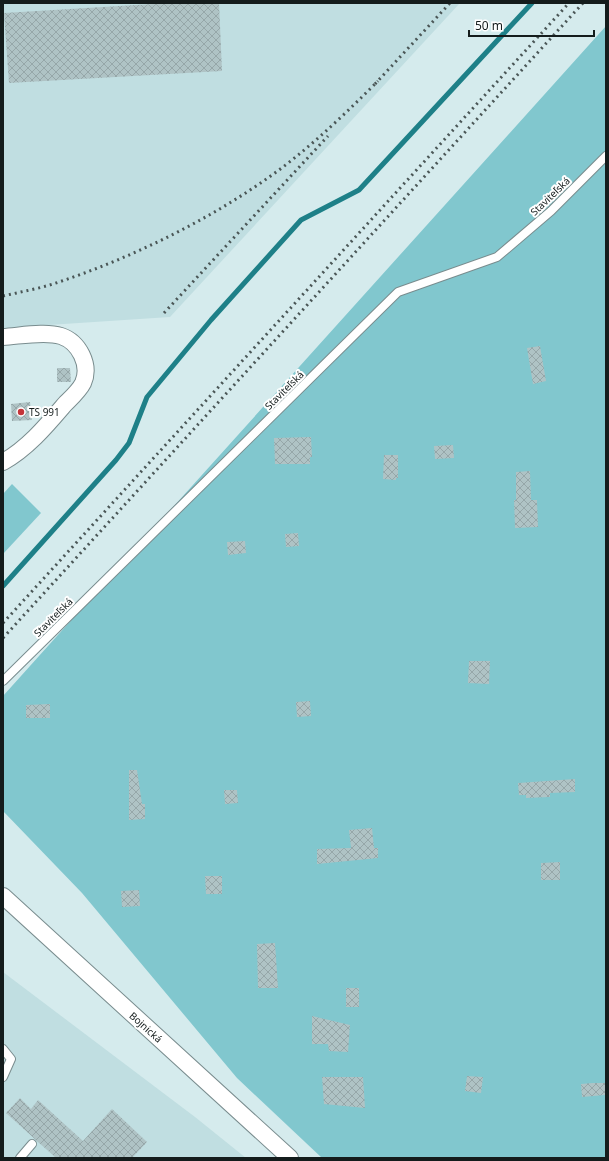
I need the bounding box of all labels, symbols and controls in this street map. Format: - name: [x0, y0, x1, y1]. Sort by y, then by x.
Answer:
- scale bar: [469, 12, 594, 38]
- text: 50 m: [475, 17, 503, 34]
- street label: Staviteľská: [527, 174, 573, 218]
- street label: Staviteľská: [261, 367, 307, 413]
- place label: TS 991: [29, 405, 60, 419]
- marker: TS 991: [16, 407, 26, 417]
- street label: Staviteľská: [30, 594, 76, 640]
- street label: Bojnická: [127, 1009, 165, 1045]

